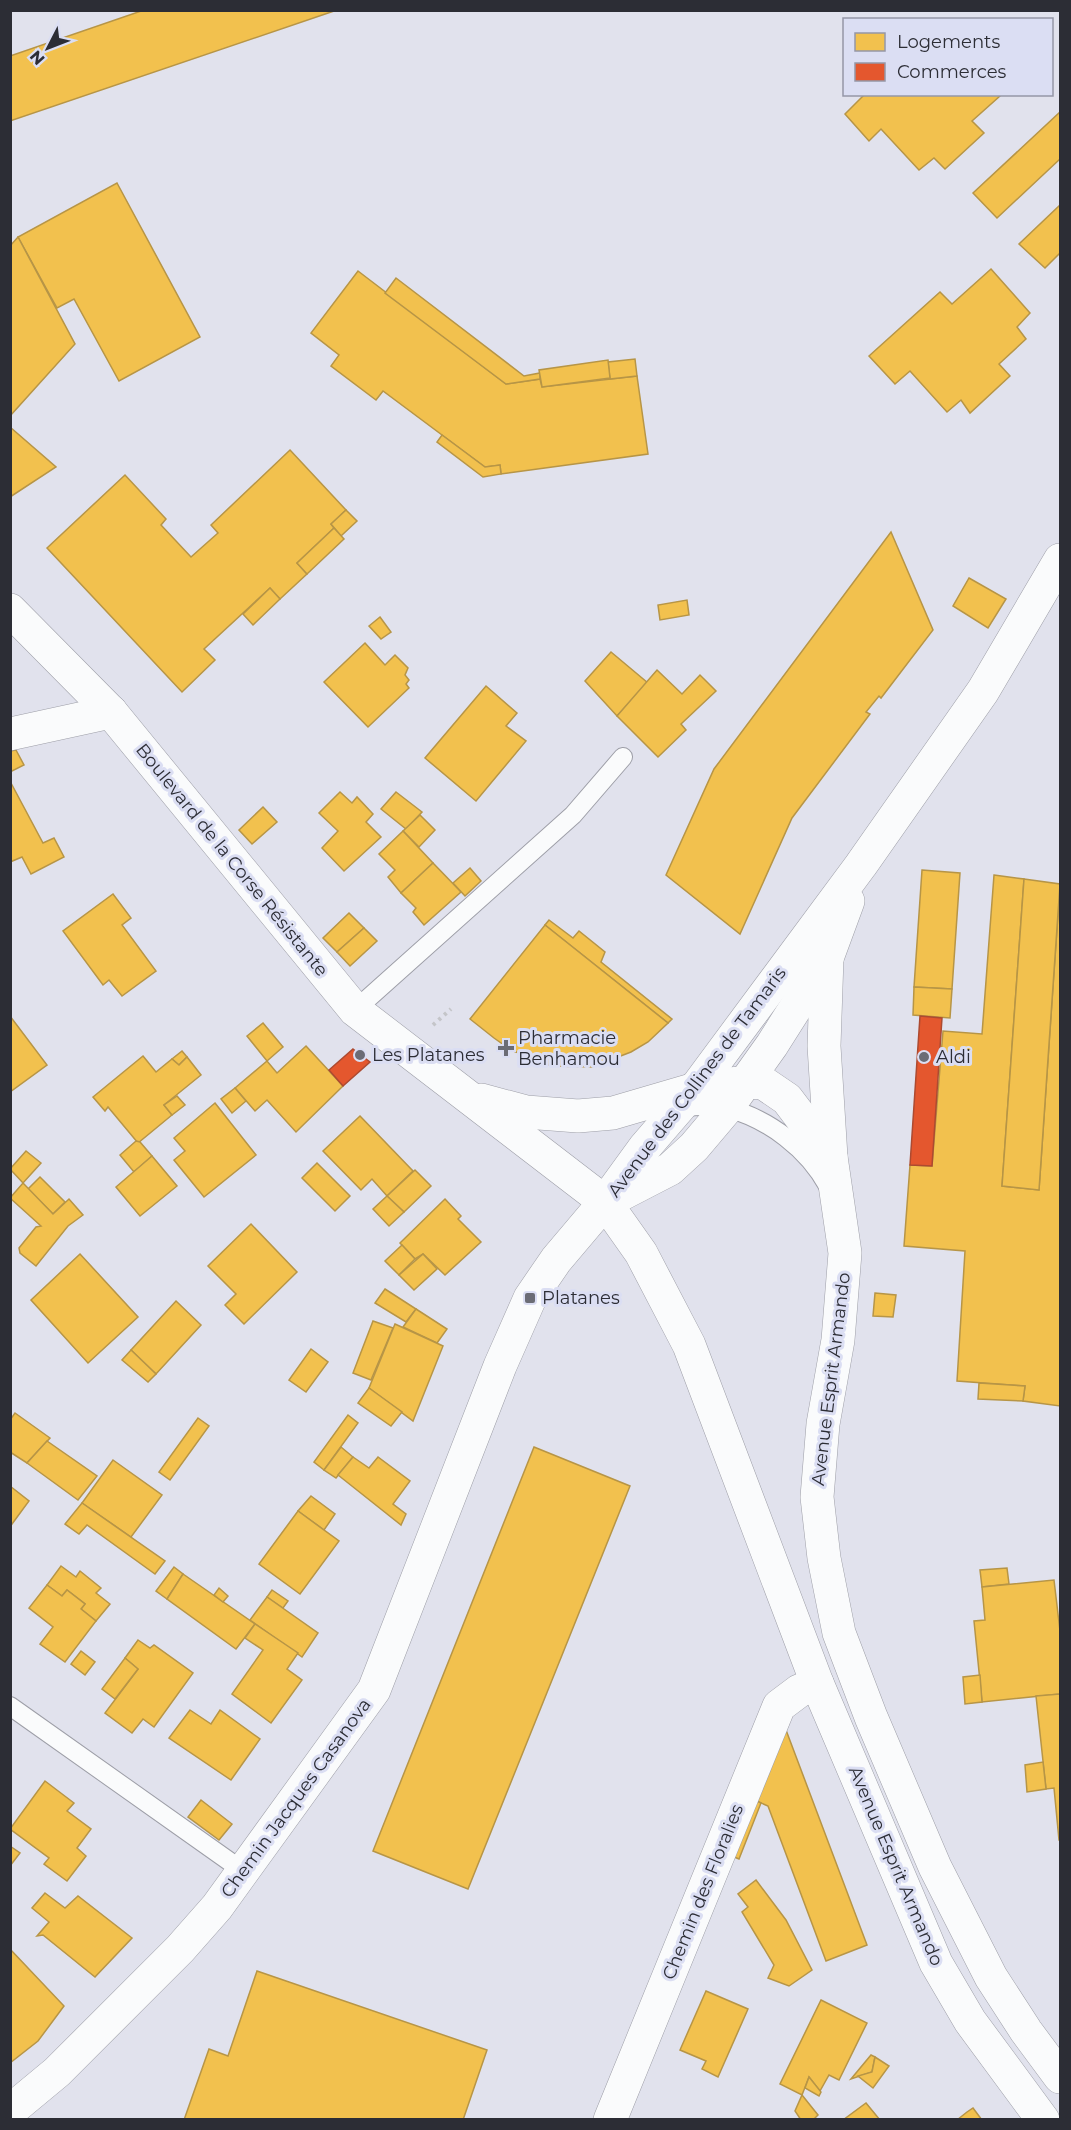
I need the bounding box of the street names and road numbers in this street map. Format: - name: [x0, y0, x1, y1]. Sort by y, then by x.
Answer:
- street label: Boulevard de la Corse Résistante: [131, 739, 333, 981]
- street label: Avenue des Collines de Tamaris: [603, 962, 791, 1201]
- street label: Avenue Esprit Armando: [807, 1271, 855, 1487]
- street label: Chemin Jacques Casanova: [216, 1694, 376, 1902]
- street label: Avenue Esprit Armando: [844, 1763, 948, 1969]
- street label: Chemin des Floralies: [658, 1801, 748, 1983]

